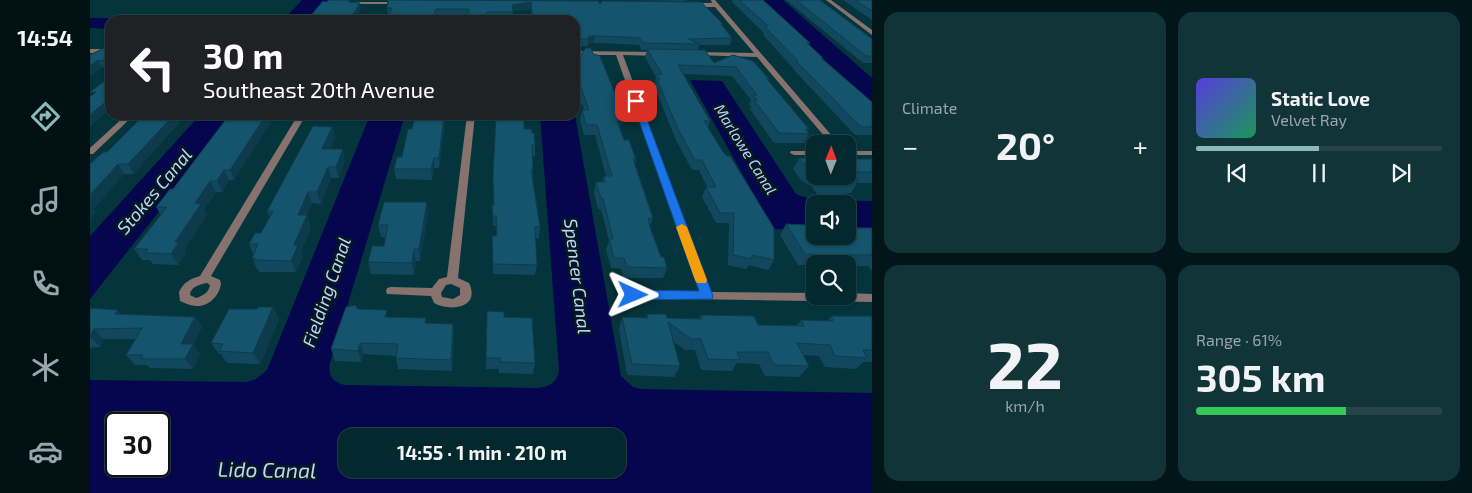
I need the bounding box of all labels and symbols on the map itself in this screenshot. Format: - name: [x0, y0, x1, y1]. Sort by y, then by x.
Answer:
- pin: [615, 80, 657, 122]
- water label: Marlowe Canal: [711, 100, 781, 198]
- north arrow: [806, 135, 856, 185]
- water label: Stokes Canal: [112, 144, 196, 238]
- water label: Spencer Canal: [560, 217, 596, 335]
- water label: Fielding Canal: [297, 234, 355, 350]
- position arrow: [606, 268, 658, 320]
- speed limit sign: 30: [105, 412, 170, 477]
- water label: Lido Canal: [218, 456, 316, 482]

